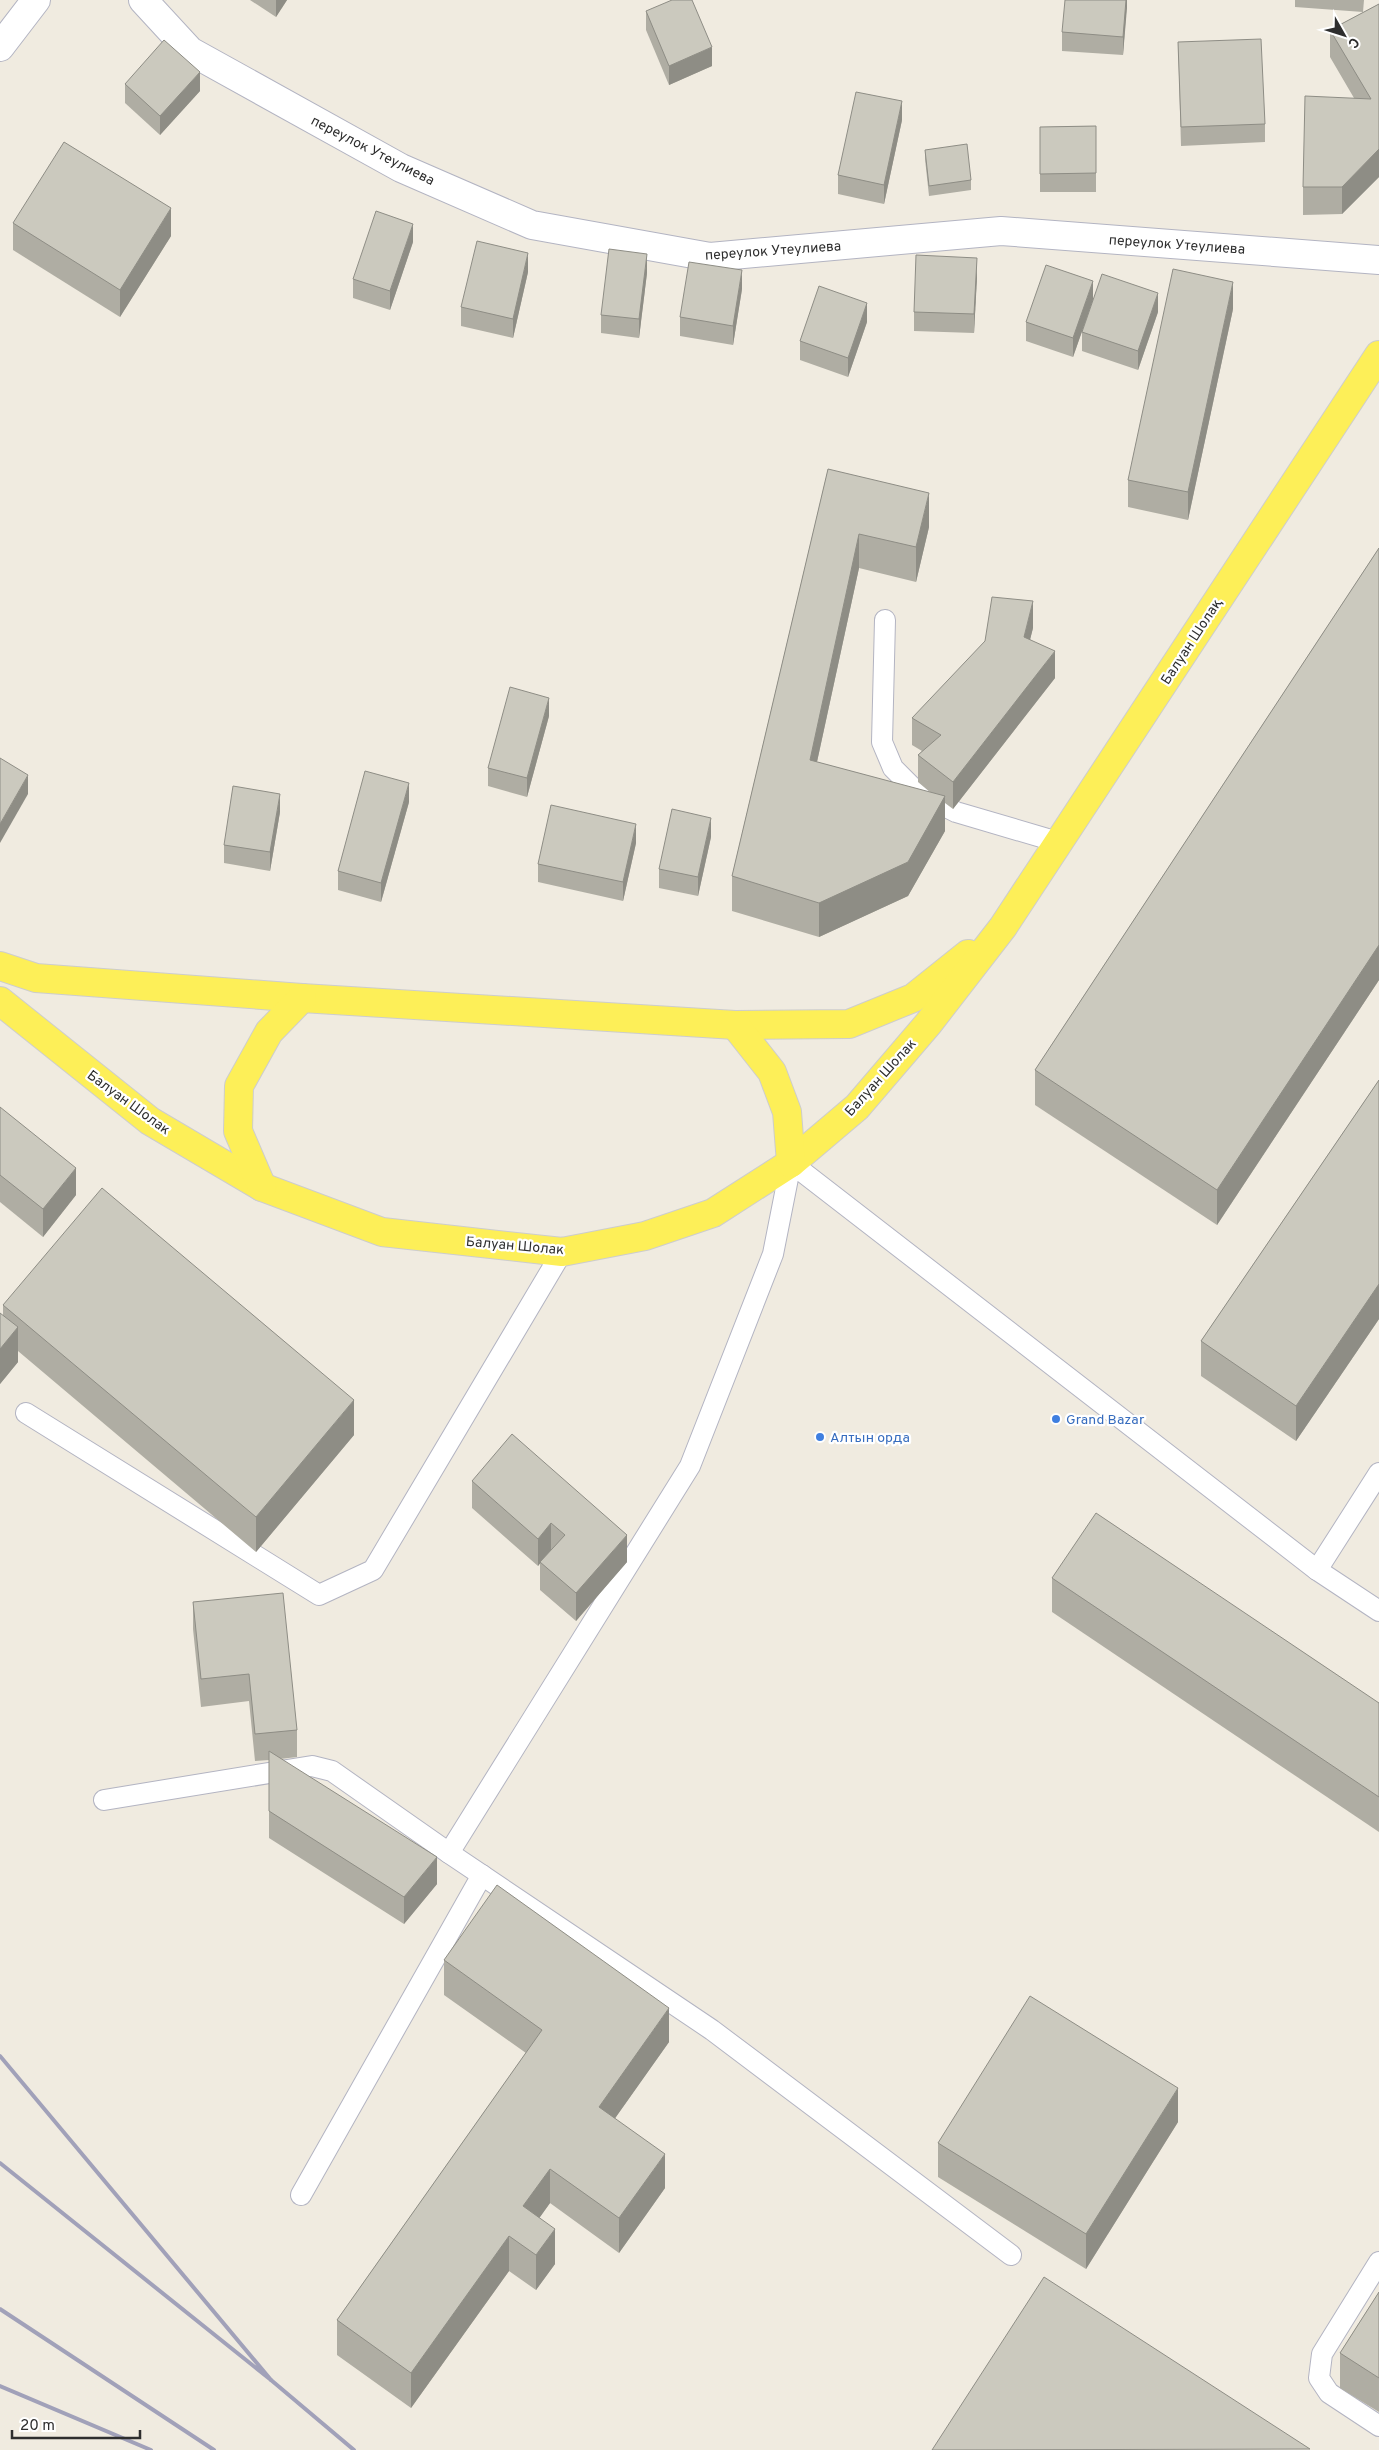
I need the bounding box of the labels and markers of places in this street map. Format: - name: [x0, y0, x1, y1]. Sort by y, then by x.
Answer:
- place label: Grand Bazar: [1066, 1412, 1145, 1429]
- marker: Grand Bazar: [1050, 1413, 1062, 1425]
- place label: Алтын орда: [830, 1430, 910, 1447]
- marker: Алтын орда: [814, 1431, 826, 1443]

